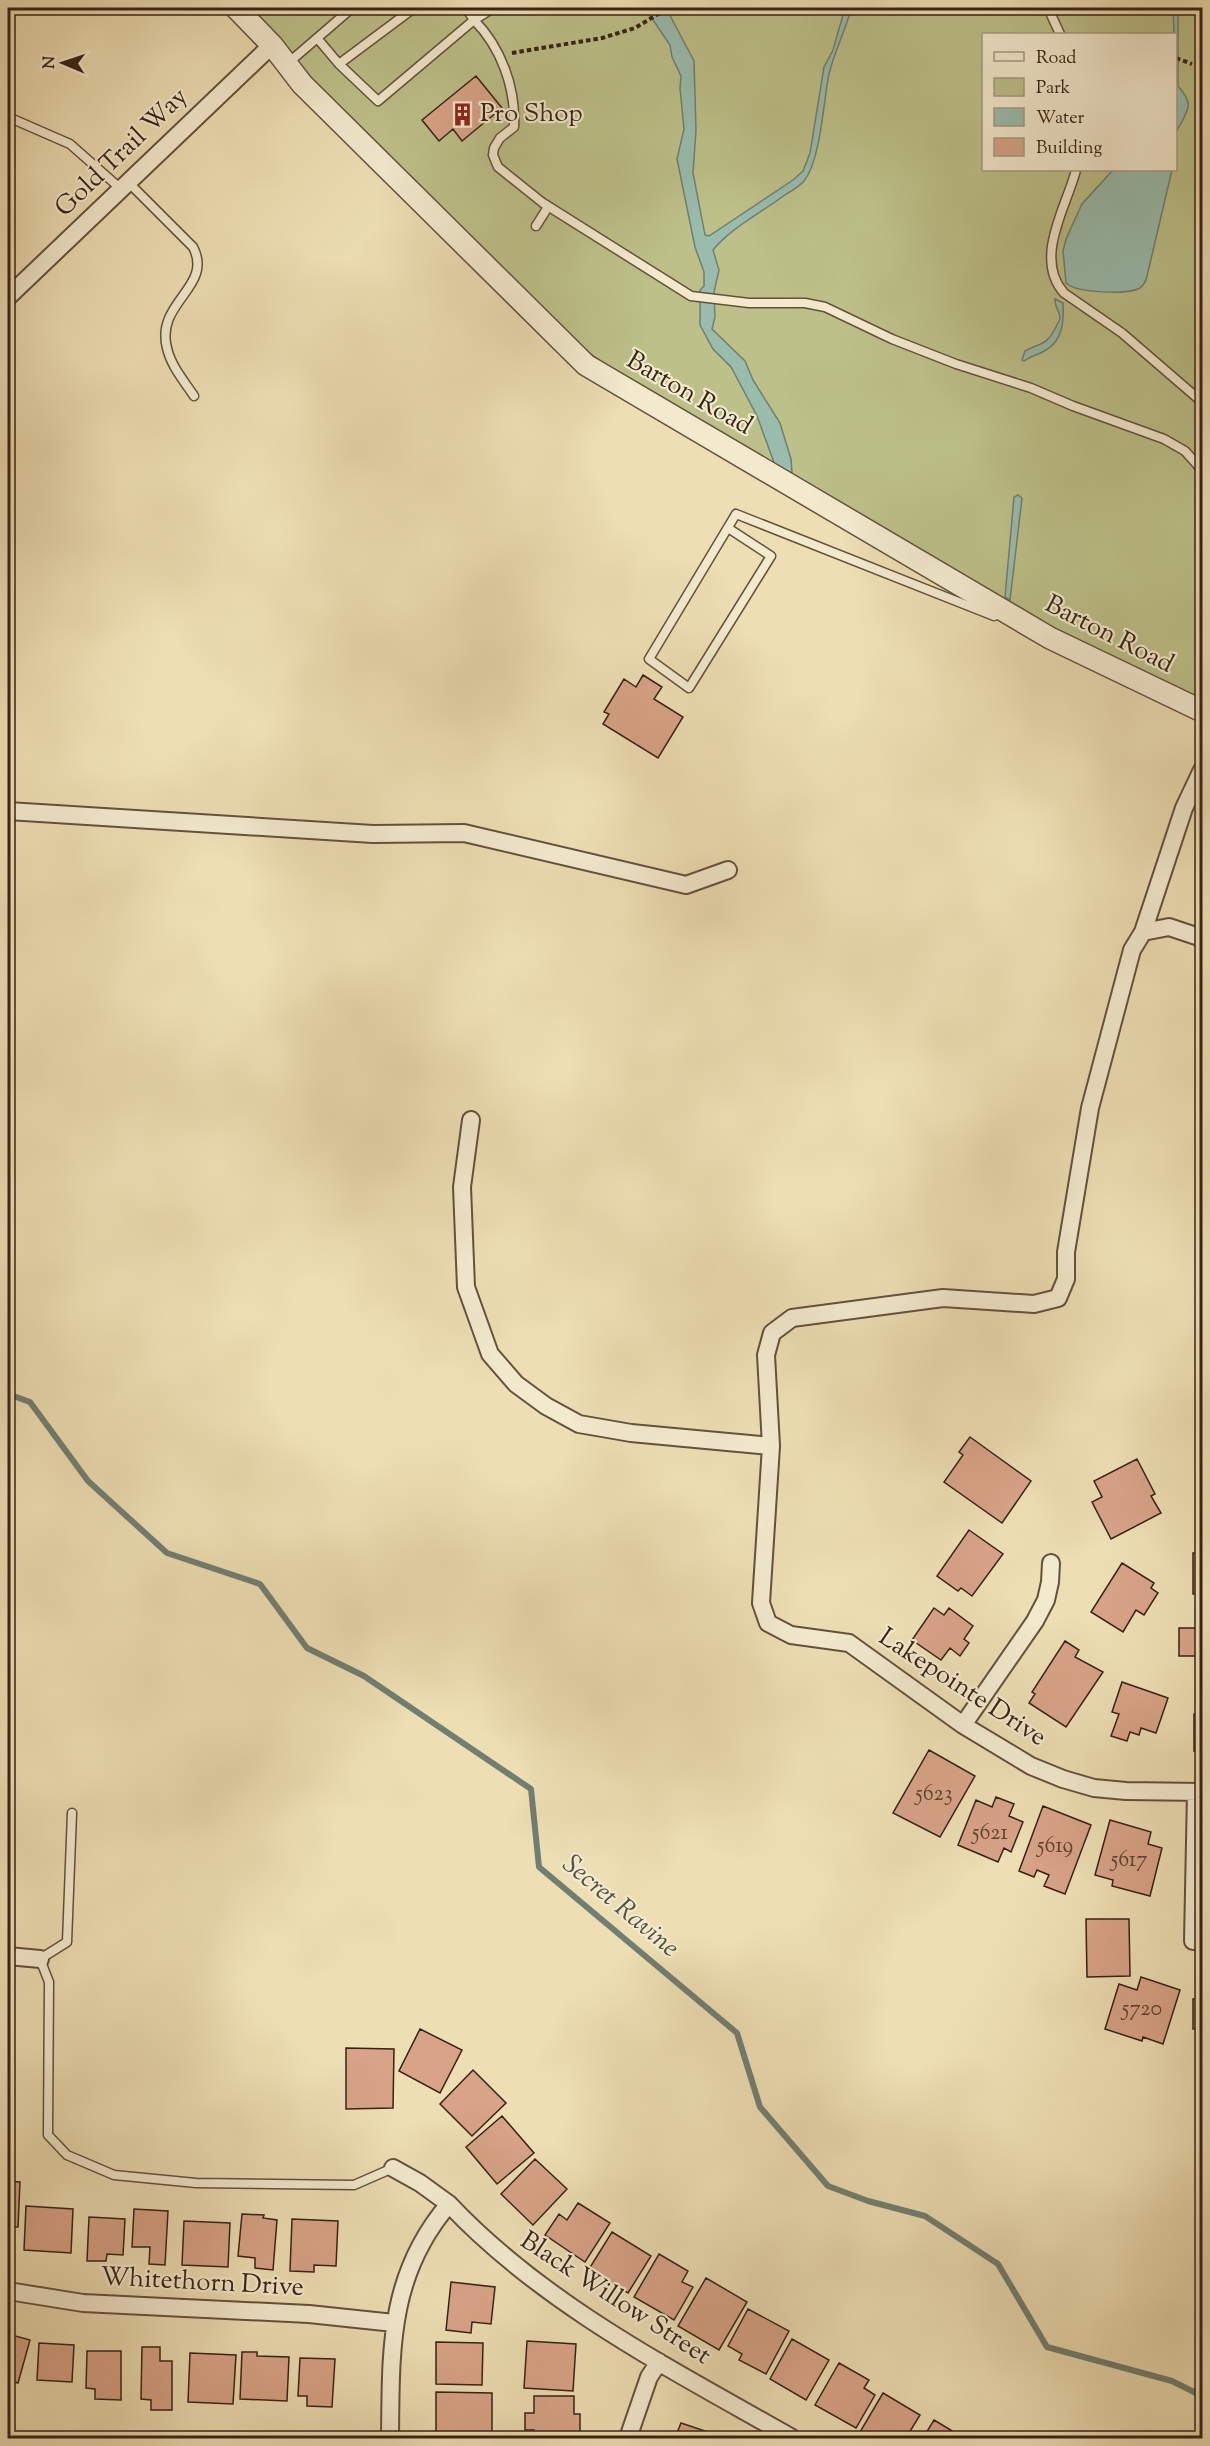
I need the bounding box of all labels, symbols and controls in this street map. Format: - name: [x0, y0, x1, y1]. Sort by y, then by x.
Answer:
- north arrow: [33, 33, 93, 93]
- legend: [982, 33, 1177, 171]
- text: Road: [1036, 46, 1076, 72]
- text: N: [39, 56, 62, 69]
- text: Park: [1036, 76, 1071, 102]
- street label: Gold Trail Way: [47, 80, 197, 226]
- place label: Pro Shop: [480, 96, 583, 133]
- building icon: Pro Shop: [449, 101, 475, 127]
- text: Water: [1036, 106, 1085, 132]
- text: Building: [1036, 136, 1102, 162]
- street label: Barton Road: [619, 343, 759, 445]
- street label: Barton Road: [1038, 587, 1180, 683]
- street label: Lakepointe Drive: [871, 1620, 1053, 1756]
- house number: 5623: [913, 1779, 953, 1811]
- house number: 5621: [970, 1818, 1009, 1850]
- house number: 5619: [1035, 1831, 1073, 1863]
- house number: 5617: [1109, 1845, 1147, 1877]
- water label: Secret Ravine: [553, 1846, 687, 1968]
- house number: 5720: [1120, 1994, 1162, 2026]
- street label: Black Willow Street: [512, 2223, 718, 2375]
- street label: Whitethorn Drive: [99, 2259, 305, 2307]

